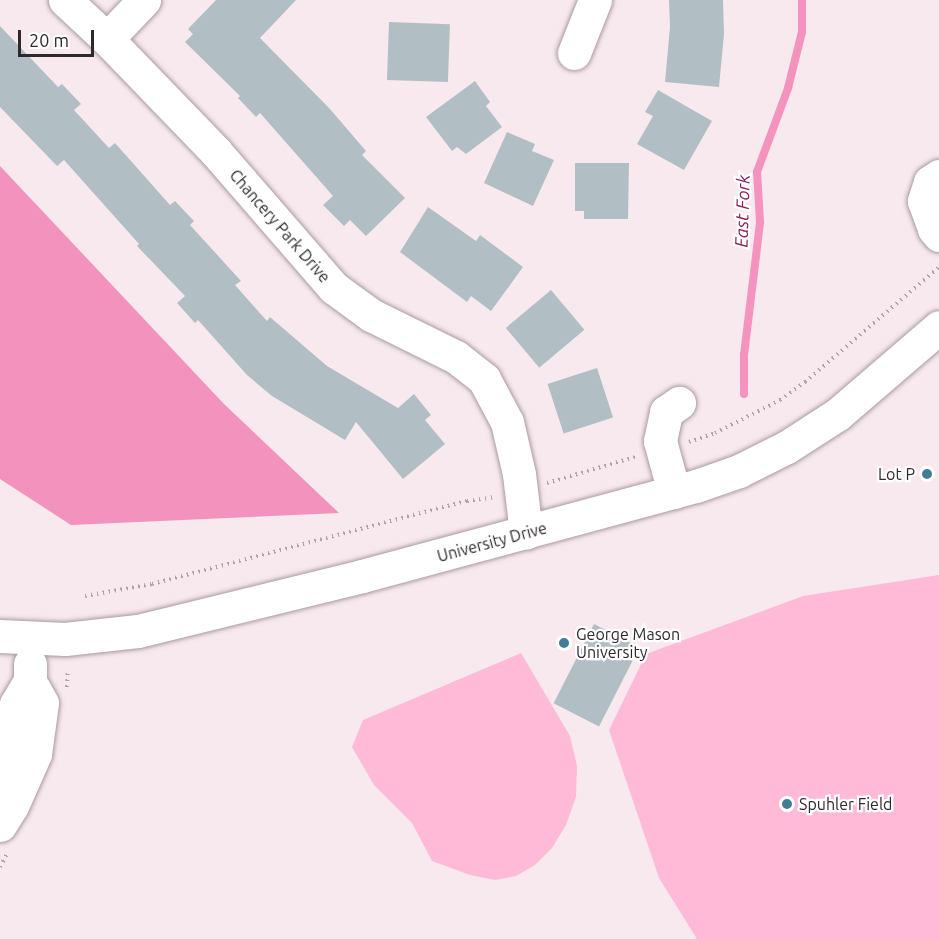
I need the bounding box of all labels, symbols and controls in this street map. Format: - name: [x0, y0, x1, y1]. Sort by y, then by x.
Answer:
- scale bar: [21, 18, 98, 56]
- text: 20 m: [29, 30, 69, 50]
- street label: Chancery Park Drive: [226, 166, 334, 286]
- water label: East Fork: [730, 174, 754, 248]
- place label: Lot P: [878, 464, 915, 484]
- marker: Lot P: [920, 467, 934, 481]
- street label: University Drive: [435, 518, 549, 566]
- place label: George Mason University: [576, 624, 680, 662]
- marker: George Mason University: [557, 636, 571, 650]
- place label: Spuhler Field: [799, 794, 892, 814]
- marker: Spuhler Field: [780, 797, 794, 811]

